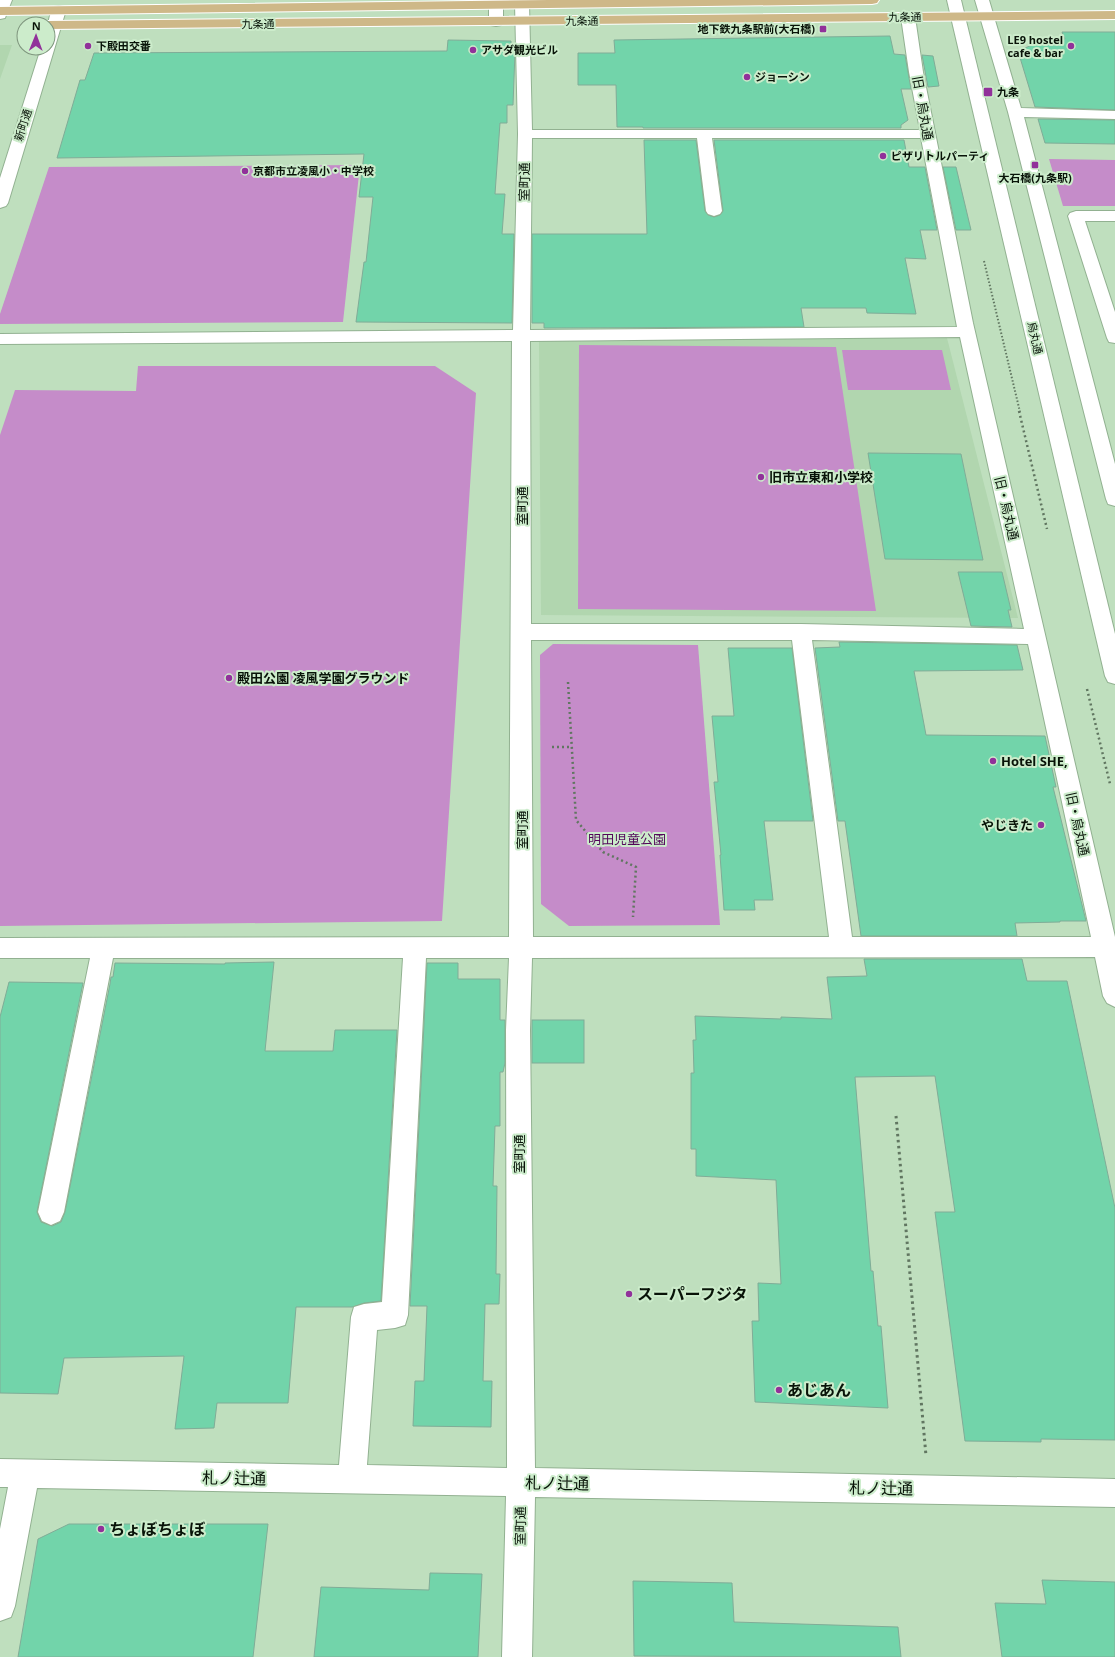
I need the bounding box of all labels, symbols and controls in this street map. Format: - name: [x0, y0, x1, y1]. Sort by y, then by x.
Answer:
- street label: 九条通: [888, 9, 922, 24]
- street label: 九条通: [565, 13, 599, 28]
- north arrow: [16, 16, 56, 56]
- street label: 九条通: [242, 16, 275, 31]
- text: N: [32, 18, 41, 33]
- place label: 地下鉄九条駅前(大石橋): [698, 21, 815, 36]
- marker: 地下鉄九条駅前(大石橋): [818, 24, 828, 34]
- place label: LE9 hostel cafe & bar: [1007, 32, 1063, 60]
- place label: 下殿田交番: [96, 38, 151, 53]
- marker: 下殿田交番: [83, 41, 93, 51]
- marker: LE9 hostel cafe & bar: [1066, 41, 1076, 51]
- place label: アサダ観光ビル: [481, 42, 558, 57]
- marker: アサダ観光ビル: [468, 45, 478, 55]
- place label: ジョーシン: [755, 69, 810, 84]
- marker: ジョーシン: [742, 72, 752, 82]
- street label: 旧・烏丸通: [908, 74, 938, 142]
- place label: 九条: [997, 84, 1019, 99]
- marker: 九条: [982, 86, 994, 98]
- street label: 新町通: [10, 107, 35, 143]
- place label: ピザリトルパーティ: [891, 148, 989, 163]
- marker: ピザリトルパーティ: [878, 151, 888, 161]
- marker: 大石橋(九条駅): [1030, 160, 1040, 170]
- street label: 室町通: [515, 162, 533, 202]
- place label: 京都市立凌風小・中学校: [253, 163, 374, 178]
- marker: 京都市立凌風小・中学校: [240, 166, 250, 176]
- place label: 大石橋(九条駅): [998, 170, 1072, 185]
- street label: 烏丸通: [1024, 320, 1047, 356]
- place label: 旧市立東和小学校: [769, 468, 873, 486]
- marker: 旧市立東和小学校: [756, 472, 766, 482]
- street label: 旧・烏丸通: [991, 474, 1023, 542]
- street label: 室町通: [513, 486, 531, 526]
- place label: 殿田公園 凌風学園グラウンド: [237, 669, 409, 687]
- marker: 殿田公園 凌風学園グラウンド: [224, 673, 234, 683]
- place label: Hotel SHE,: [1001, 752, 1068, 770]
- marker: Hotel SHE,: [988, 756, 998, 766]
- street label: 旧・烏丸通: [1062, 790, 1094, 858]
- street label: 室町通: [513, 810, 531, 850]
- place label: やじきた: [981, 816, 1033, 834]
- marker: やじきた: [1036, 820, 1046, 830]
- park label: 明田児童公園: [588, 830, 666, 848]
- street label: 室町通: [510, 1134, 528, 1174]
- place label: スーパーフジタ: [637, 1283, 748, 1305]
- marker: スーパーフジタ: [624, 1289, 634, 1299]
- place label: あじあん: [787, 1379, 851, 1401]
- marker: あじあん: [774, 1385, 784, 1395]
- street label: 札ノ辻通: [202, 1466, 266, 1490]
- street label: 札ノ辻通: [525, 1471, 589, 1495]
- street label: 札ノ辻通: [849, 1476, 913, 1500]
- street label: 室町通: [511, 1506, 529, 1546]
- place label: ちょぼちょぼ: [109, 1518, 205, 1540]
- marker: ちょぼちょぼ: [96, 1524, 106, 1534]

